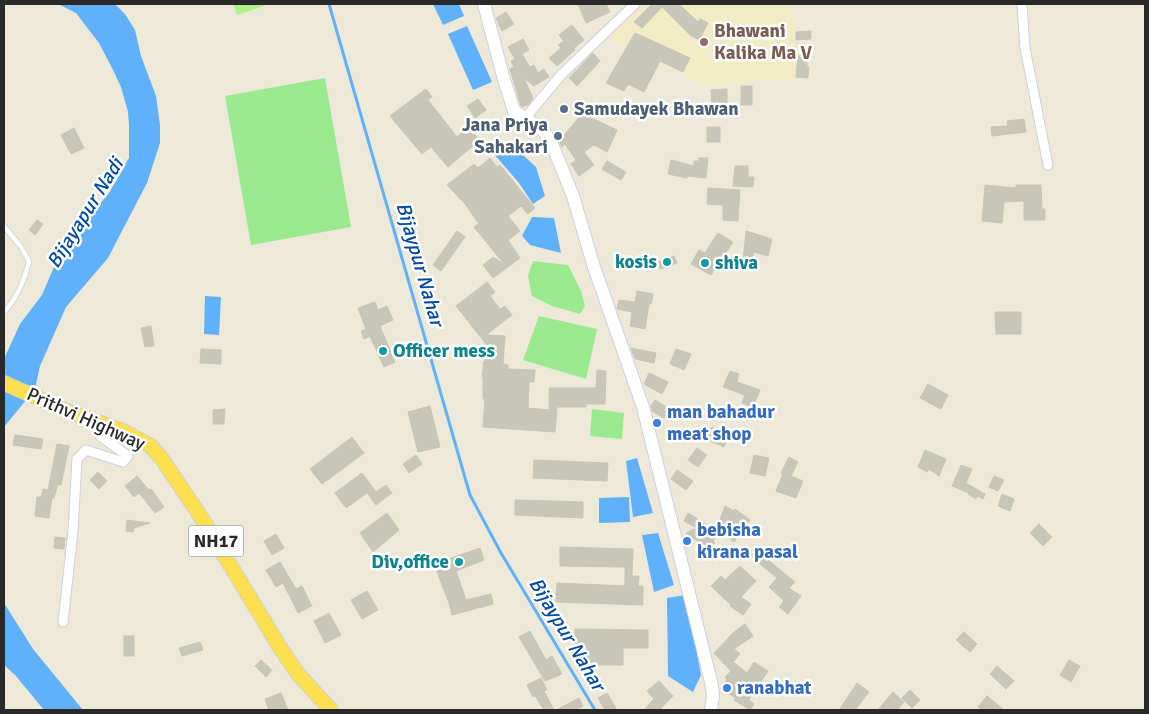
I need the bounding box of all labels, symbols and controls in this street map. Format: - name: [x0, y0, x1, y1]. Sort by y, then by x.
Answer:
- place label: Bhawani Kalika Ma V: [714, 19, 813, 65]
- marker: Bhawani Kalika Ma V: [698, 36, 710, 48]
- place label: Samudayek Bhawan: [574, 97, 739, 121]
- marker: Samudayek Bhawan: [558, 103, 570, 115]
- place label: Jana Priya Sahakari: [462, 113, 548, 159]
- marker: Jana Priya Sahakari: [552, 130, 564, 142]
- water label: Bijayapur Nadi: [41, 152, 130, 273]
- water label: Bijaypur Nahar: [390, 199, 450, 331]
- place label: kosis: [615, 250, 657, 274]
- place label: shiva: [715, 251, 758, 275]
- marker: kosis: [661, 256, 673, 268]
- marker: shiva: [699, 257, 711, 269]
- place label: Officer mess: [393, 339, 495, 363]
- marker: Officer mess: [377, 345, 389, 357]
- street label: Prithvi Highway: [23, 382, 149, 456]
- place label: man bahadur meat shop: [667, 400, 775, 446]
- marker: man bahadur meat shop: [651, 417, 663, 429]
- place label: bebisha kirana pasal: [697, 518, 798, 564]
- road number: NH17: [188, 526, 244, 556]
- marker: bebisha kirana pasal: [681, 535, 693, 547]
- place label: Div,office: [371, 550, 449, 574]
- marker: Div,office: [453, 556, 465, 568]
- water label: Bijaypur Nahar: [523, 573, 612, 697]
- place label: ranabhat: [737, 676, 811, 700]
- marker: ranabhat: [721, 682, 733, 694]

